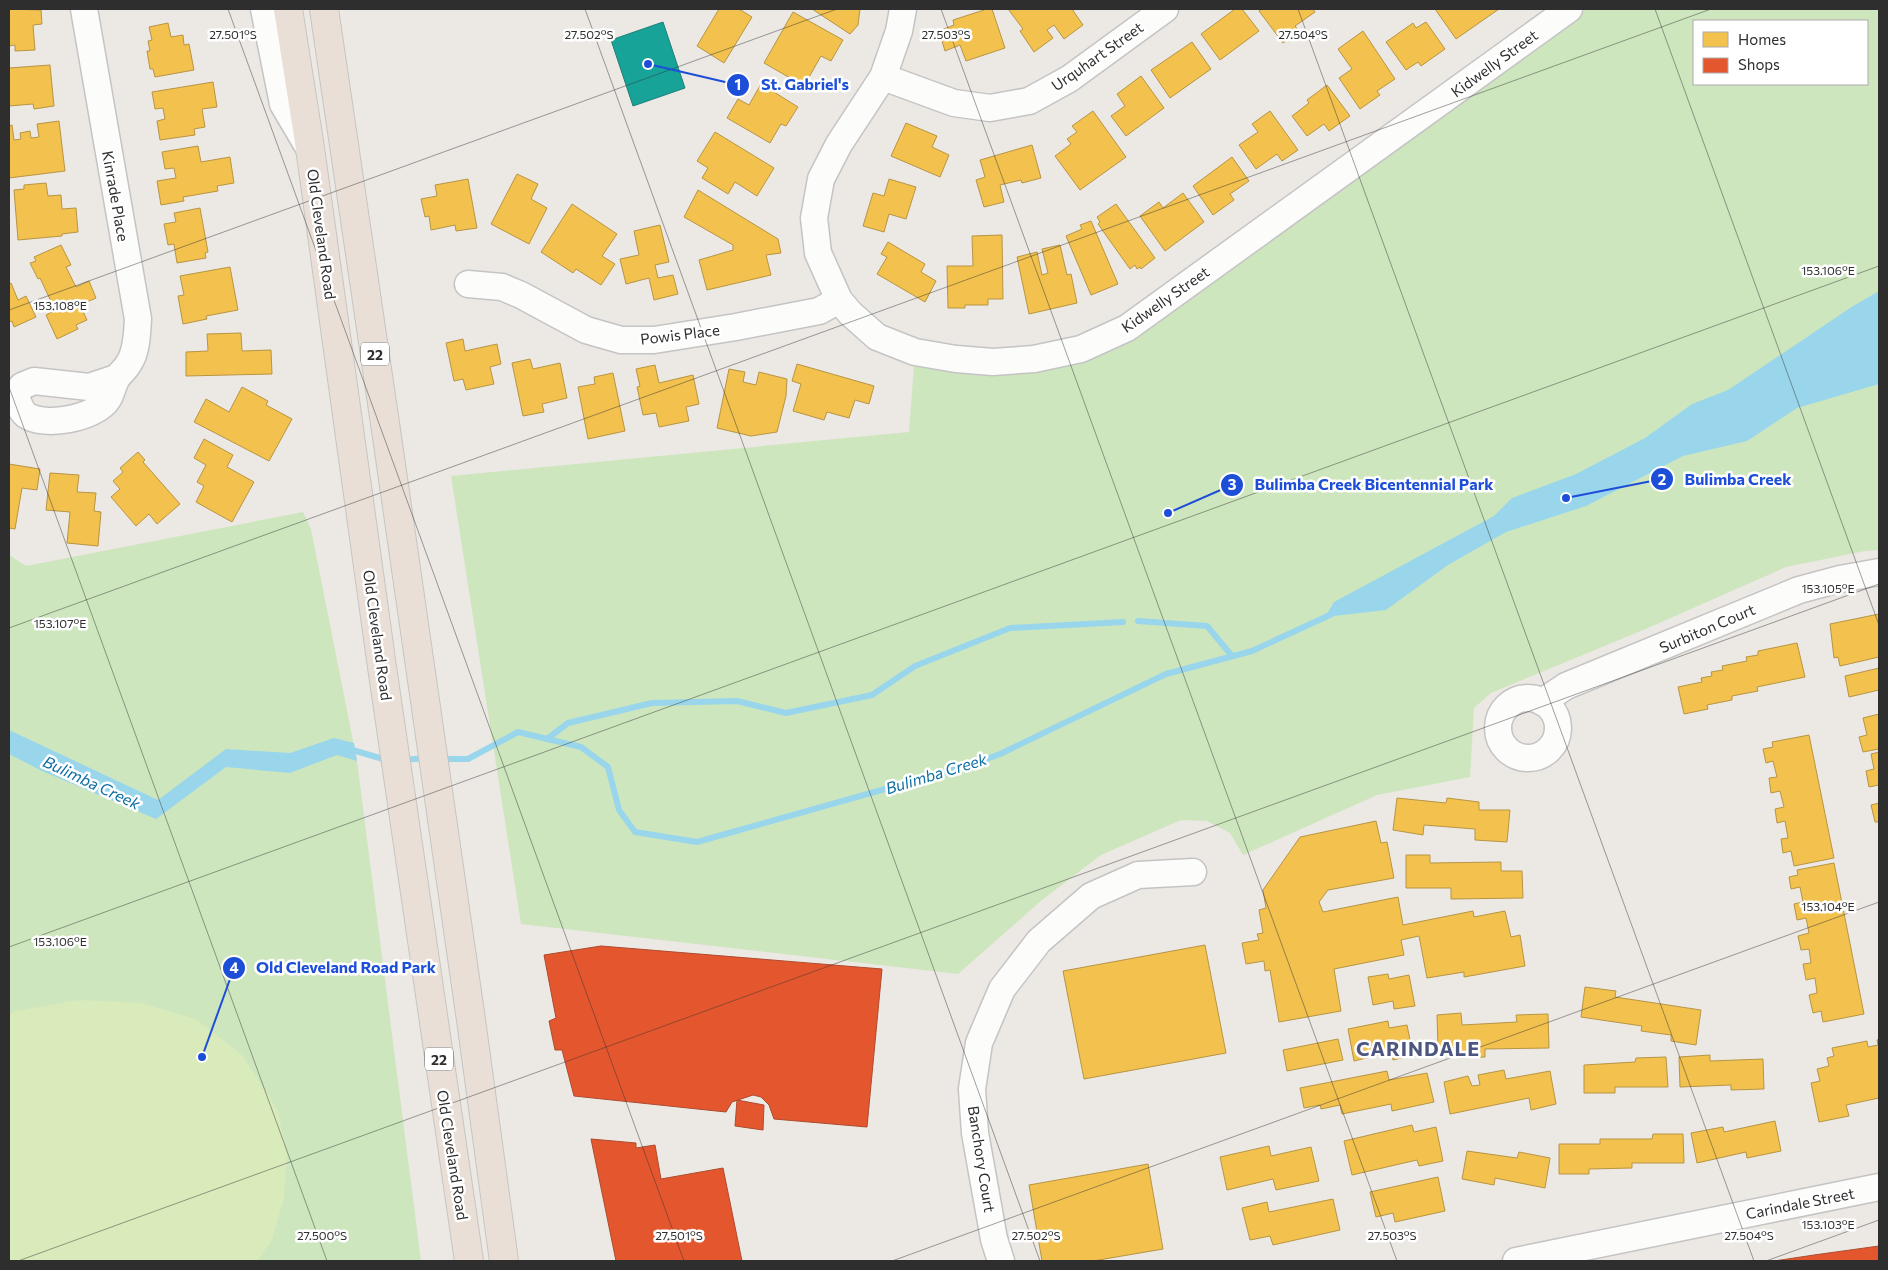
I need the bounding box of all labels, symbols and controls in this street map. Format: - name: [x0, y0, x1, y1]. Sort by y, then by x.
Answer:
- street label: Urquhart Street: [1048, 18, 1146, 94]
- legend: [1693, 20, 1868, 85]
- street label: Kidwelly Street: [1447, 25, 1541, 101]
- text: 27.501°S: [209, 27, 257, 41]
- text: 27.502°S: [564, 27, 614, 41]
- text: 27.503°S: [921, 27, 971, 41]
- text: 27.504°S: [1278, 27, 1328, 41]
- text: Homes: [1738, 30, 1786, 48]
- text: Shops: [1738, 55, 1780, 73]
- callout: St. Gabriel's: [726, 69, 859, 100]
- text: St. Gabriel's: [761, 74, 849, 93]
- text: 1: [735, 75, 741, 93]
- street label: Kinrade Place: [99, 149, 133, 243]
- street label: Old Cleveland Road: [304, 168, 340, 300]
- street label: Kidwelly Street: [1118, 262, 1212, 336]
- text: 153.106°E: [1801, 263, 1855, 277]
- text: 153.108°E: [33, 298, 87, 312]
- street label: Powis Place: [639, 320, 721, 348]
- road number: 22: [361, 342, 389, 366]
- callout: Bulimba Creek: [1650, 464, 1802, 495]
- callout: Bulimba Creek Bicentennial Park: [1220, 469, 1503, 500]
- text: Bulimba Creek: [1685, 469, 1792, 488]
- text: 2: [1658, 470, 1666, 488]
- text: Bulimba Creek Bicentennial Park: [1255, 474, 1494, 493]
- text: 3: [1228, 475, 1237, 493]
- street label: Old Cleveland Road: [360, 569, 396, 701]
- text: 153.105°E: [1801, 581, 1855, 595]
- street label: Surbiton Court: [1656, 600, 1758, 656]
- text: 153.107°E: [34, 616, 86, 630]
- water label: Bulimba Creek: [883, 748, 989, 797]
- water label: Bulimba Creek: [40, 751, 144, 813]
- text: 153.104°E: [1801, 899, 1855, 913]
- text: 153.106°E: [33, 934, 87, 948]
- callout: Old Cleveland Road Park: [221, 952, 446, 983]
- text: Old Cleveland Road Park: [256, 957, 437, 976]
- text: 4: [229, 958, 239, 976]
- district label: CARINDALE: [1356, 1036, 1480, 1060]
- road number: 22: [425, 1048, 453, 1070]
- street label: Old Cleveland Road: [434, 1089, 472, 1221]
- street label: Banchory Court: [965, 1105, 999, 1213]
- street label: Carindale Street: [1744, 1184, 1856, 1222]
- text: 153.103°E: [1801, 1217, 1855, 1231]
- text: 27.500°S: [297, 1228, 347, 1242]
- text: 27.501°S: [655, 1228, 703, 1242]
- text: 27.502°S: [1011, 1228, 1061, 1242]
- text: 27.503°S: [1367, 1228, 1417, 1242]
- text: 27.504°S: [1724, 1228, 1774, 1242]

